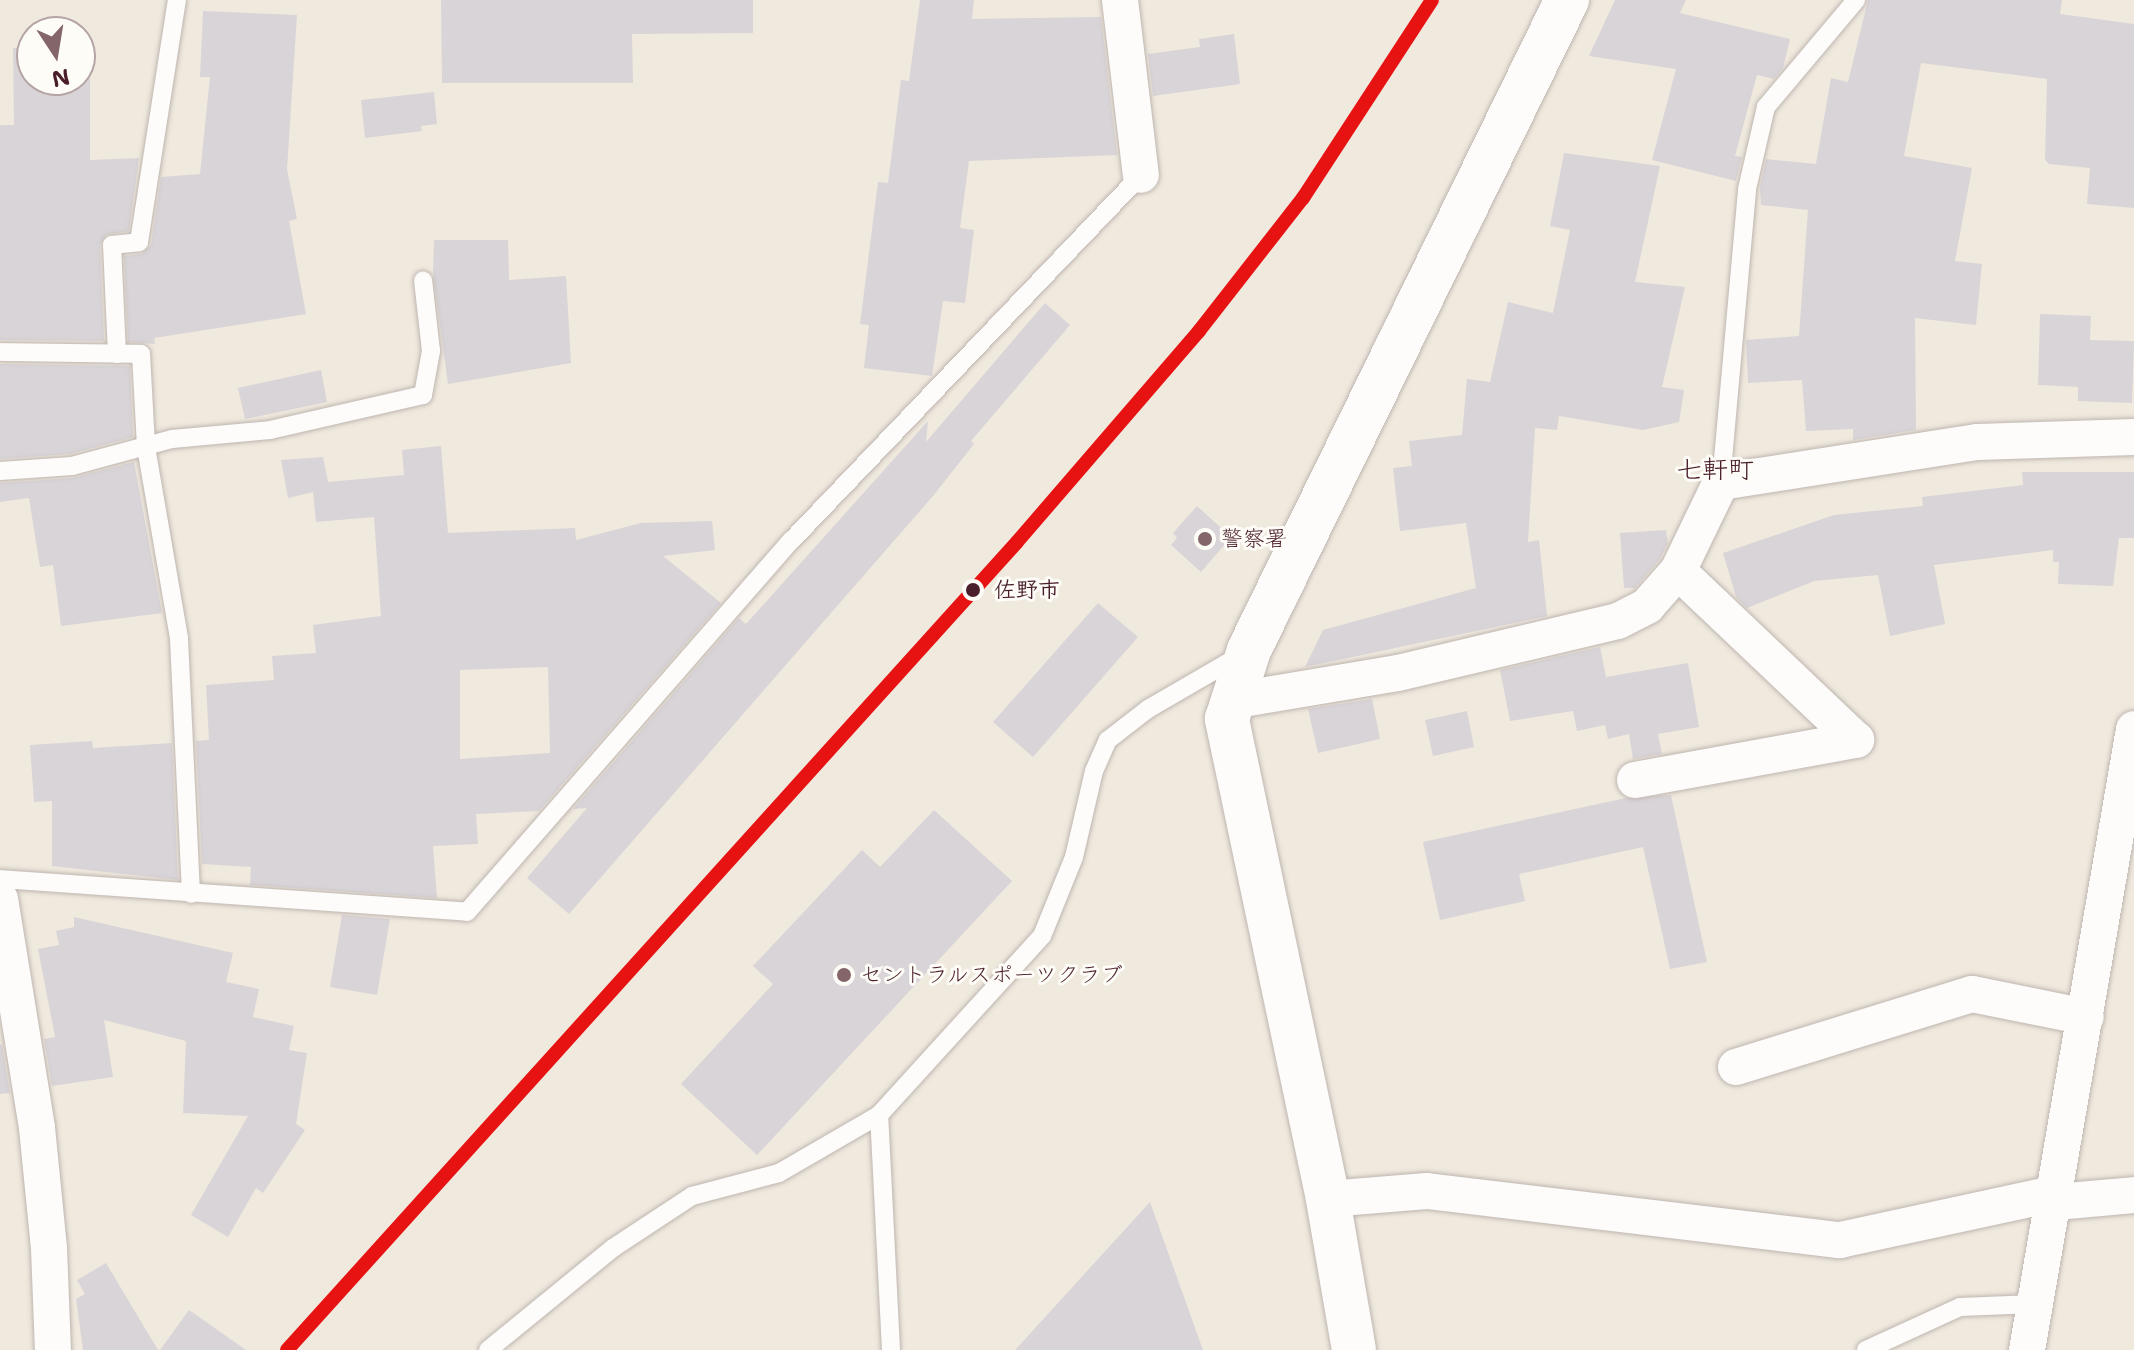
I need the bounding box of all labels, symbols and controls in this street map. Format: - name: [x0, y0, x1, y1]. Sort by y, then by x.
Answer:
- north arrow: [16, 16, 96, 96]
- text: N: [49, 62, 72, 94]
- district label: 七軒町: [1676, 453, 1754, 485]
- place label: 警察署: [1221, 526, 1287, 552]
- marker: 警察署: [1196, 530, 1214, 548]
- marker: 佐野市: [959, 576, 987, 604]
- place label: 佐野市: [994, 577, 1060, 603]
- place label: セントラルスポーツクラブ: [860, 962, 1124, 988]
- marker: セントラルスポーツクラブ: [835, 966, 853, 984]

